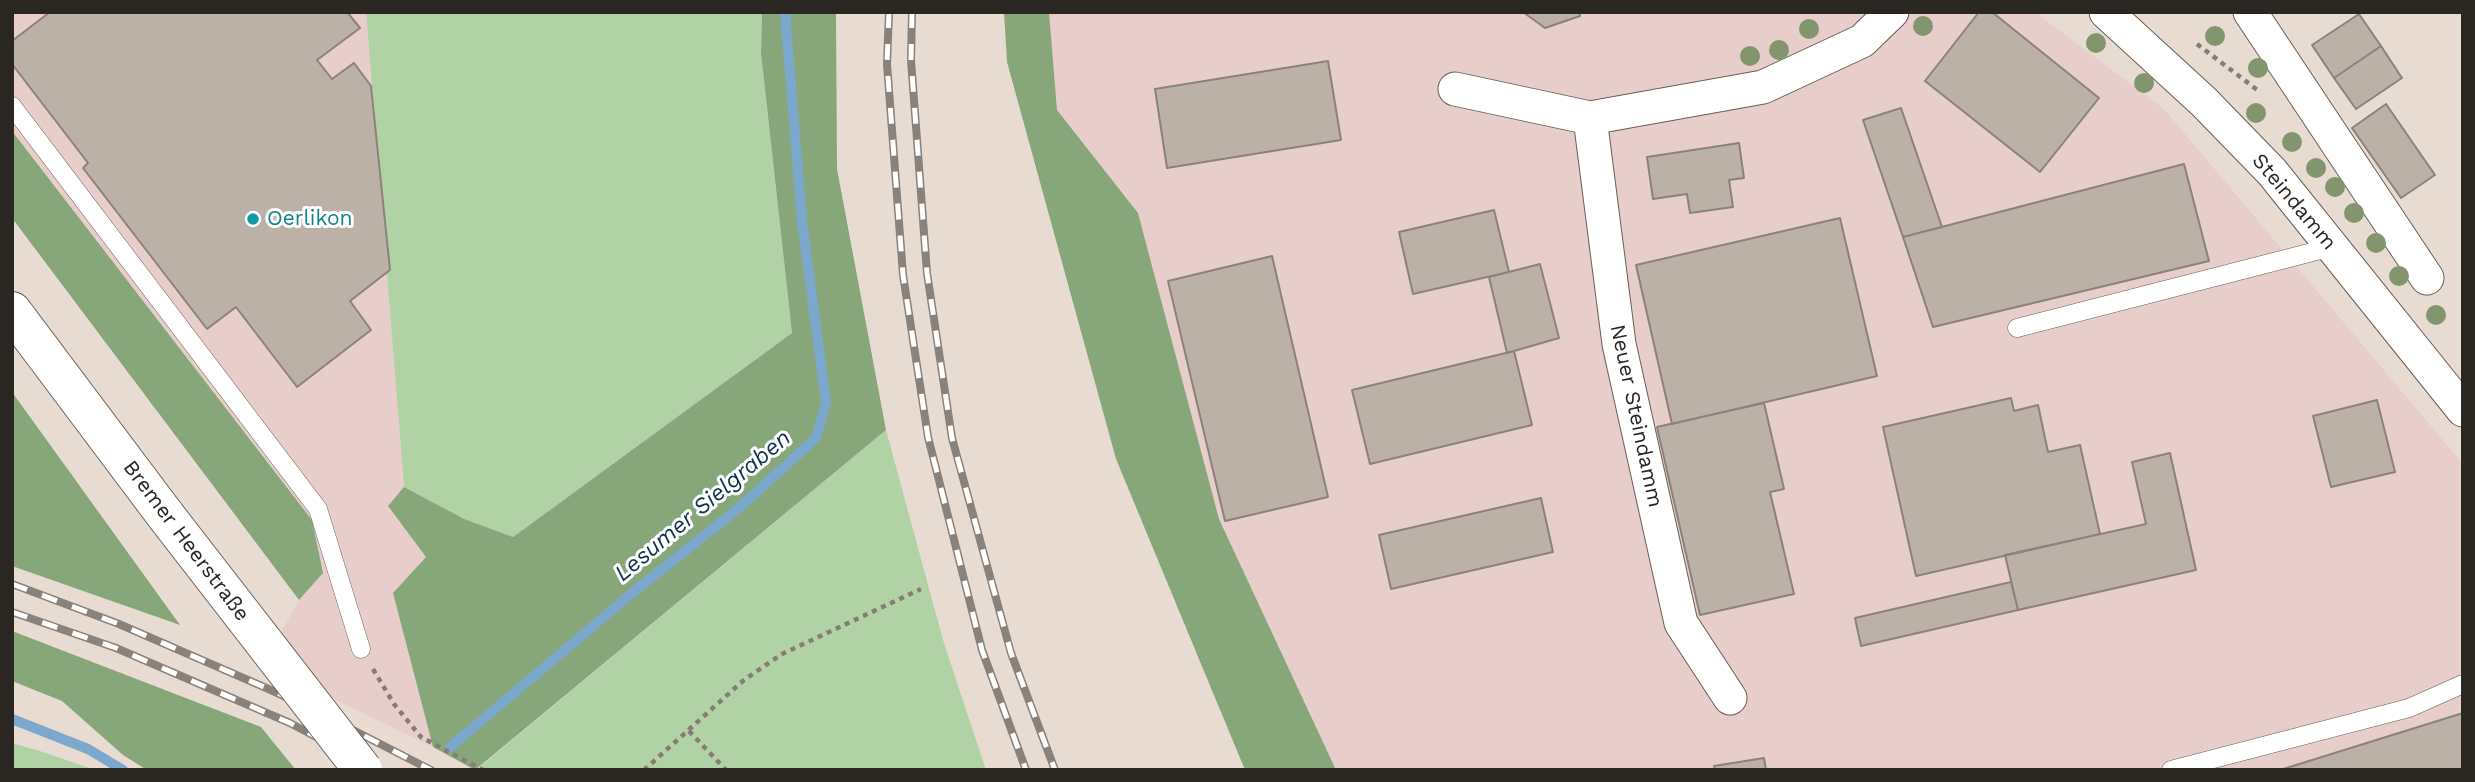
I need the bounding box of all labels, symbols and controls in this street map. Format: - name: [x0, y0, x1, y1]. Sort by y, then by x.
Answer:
- street label: Steindamm: [2246, 149, 2342, 255]
- place label: Oerlikon: [267, 206, 353, 232]
- marker: Oerlikon: [245, 211, 261, 227]
- street label: Neuer Steindamm: [1604, 322, 1668, 510]
- water label: Lesumer Sielgraben: [609, 424, 797, 588]
- street label: Bremer Heerstraße: [117, 456, 255, 626]

